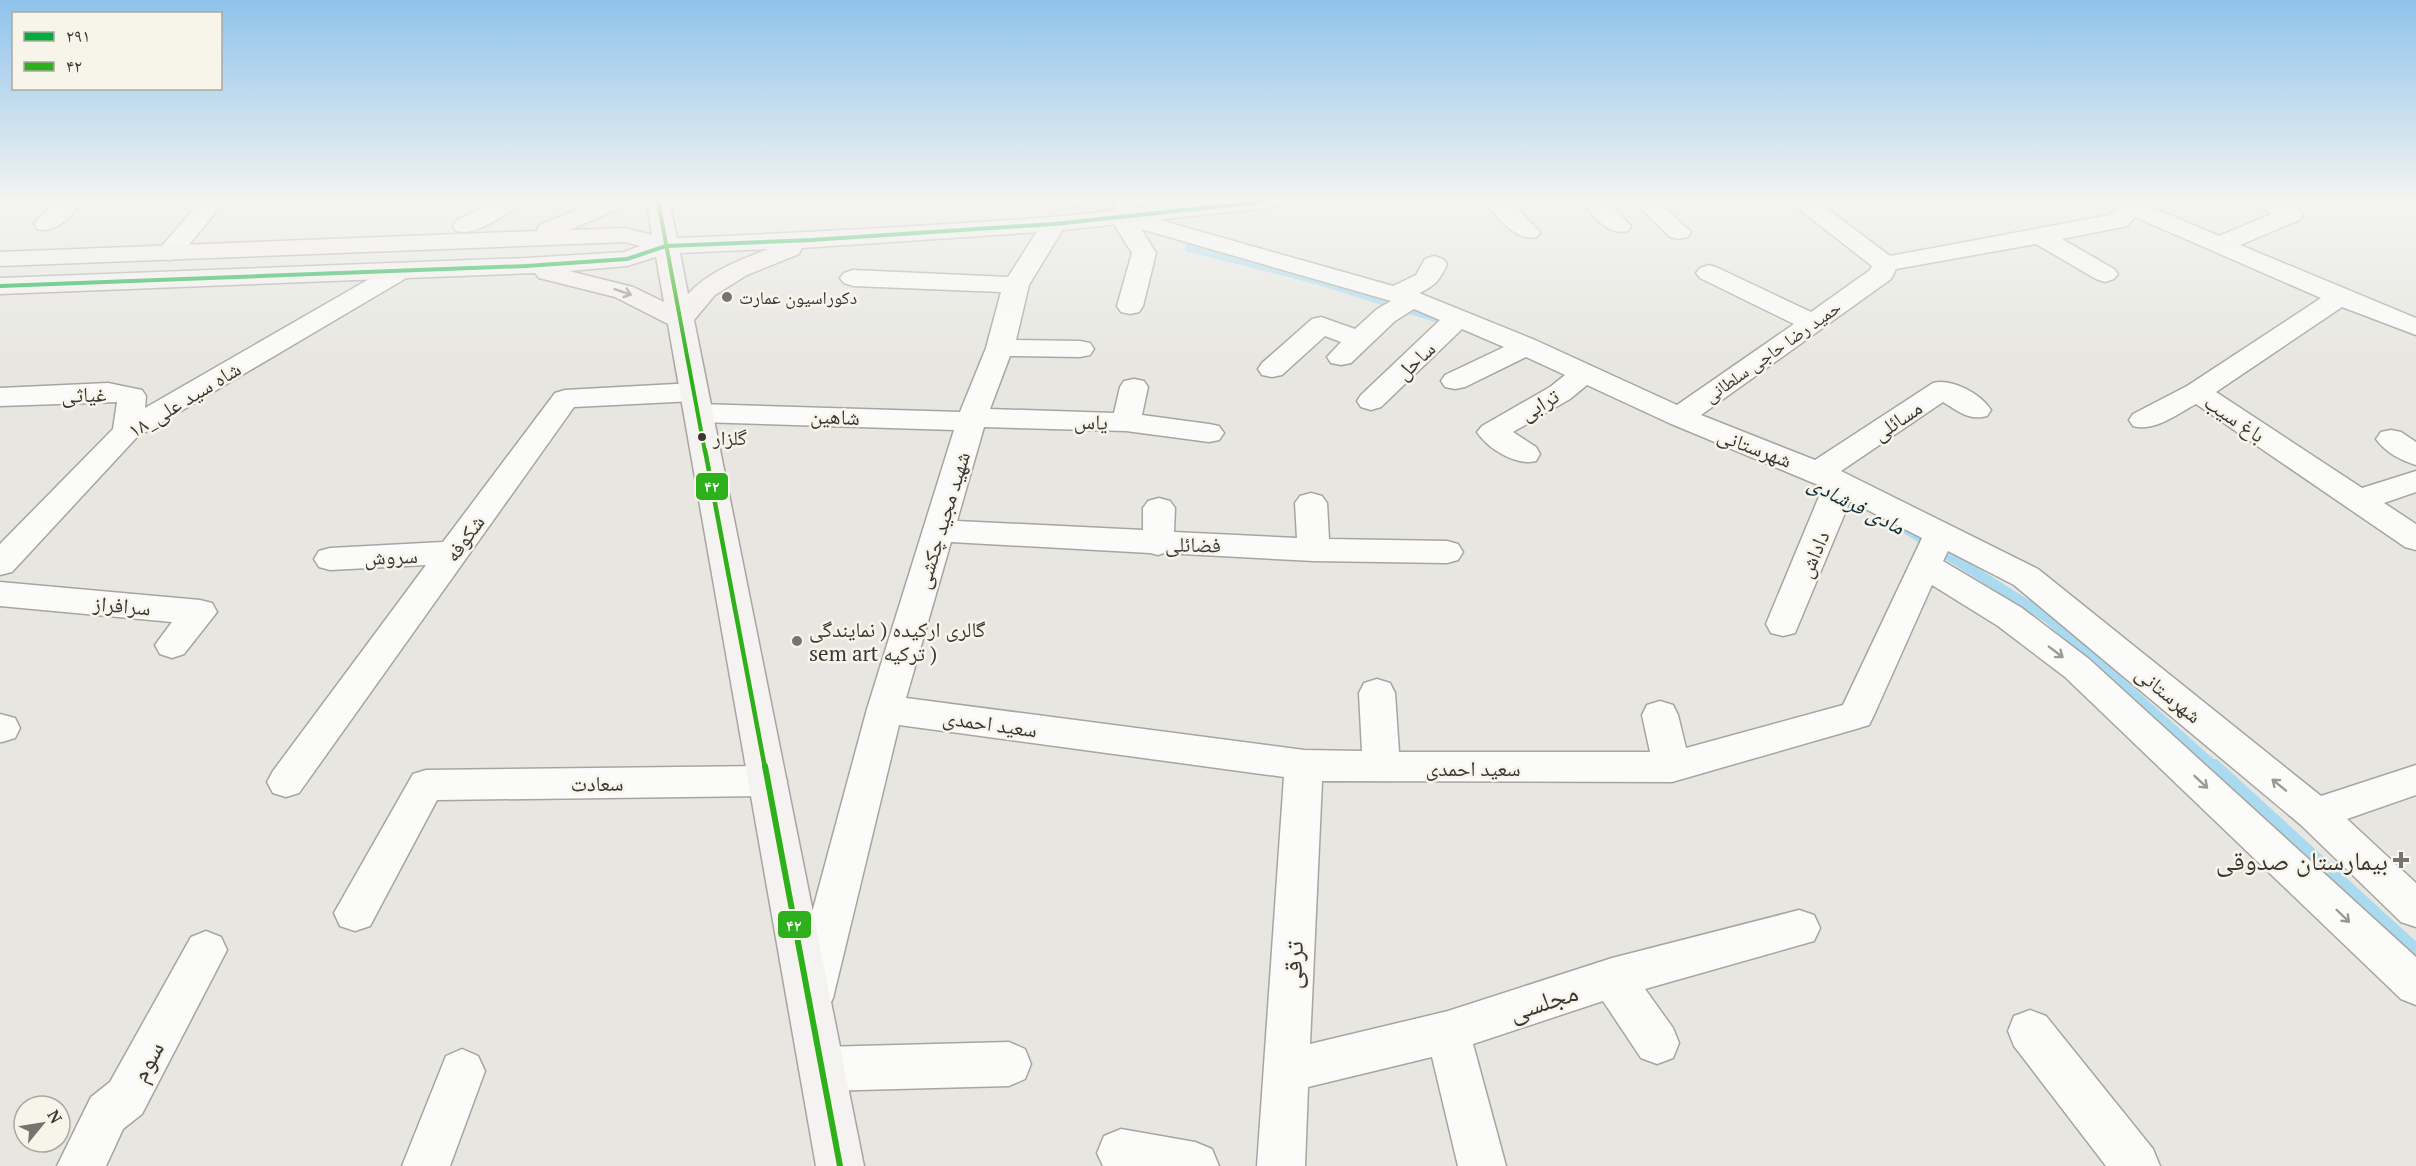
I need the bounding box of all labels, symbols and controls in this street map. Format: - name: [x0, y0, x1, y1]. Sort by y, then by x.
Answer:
- legend: [12, 12, 222, 90]
- text: ۲۹۱: [66, 23, 90, 47]
- text: ۴۲: [66, 53, 82, 77]
- place label: دکوراسیون عمارت: [739, 285, 857, 309]
- one-way arrow: [613, 288, 632, 299]
- marker: دکوراسیون عمارت: [720, 290, 734, 304]
- street label: حمید رضا حاجی سلطانی: [1699, 295, 1845, 407]
- street label: ساحل: [1389, 334, 1441, 386]
- street label: ۱۸_شاه سید علی: [122, 354, 246, 444]
- street label: غیاثی: [61, 380, 107, 408]
- street label: ترابی: [1514, 381, 1564, 427]
- street label: باغ سیب: [2199, 388, 2271, 448]
- street label: مسائلی: [1867, 393, 1927, 447]
- street label: شاهین: [810, 401, 860, 431]
- street label: یاس: [1074, 406, 1108, 436]
- street label: شهرستانی: [1714, 420, 1796, 474]
- place label: گلزار: [712, 424, 747, 451]
- marker: گلزار: [696, 431, 708, 443]
- street label: شهید مجید چکشی: [908, 448, 976, 592]
- water label: مادی فرشادی: [1804, 467, 1910, 541]
- line badge: ۴۲: [695, 472, 729, 501]
- text: ۴۲: [704, 475, 720, 497]
- street label: شکوفه: [438, 509, 490, 567]
- street label: داداش: [1791, 526, 1835, 582]
- street label: فضائلی: [1165, 530, 1221, 558]
- street label: سروش: [364, 541, 418, 571]
- street label: سرافراز: [91, 588, 152, 621]
- place label: گالری ارکیده ( نمایندگی sem art ترکیه ): [809, 615, 986, 667]
- marker: گالری ارکیده ( نمایندگی sem art ترکیه ): [790, 634, 804, 648]
- one-way arrow: [2048, 646, 2064, 658]
- street label: شهرستانی: [2130, 659, 2208, 729]
- street label: سعید احمدی: [941, 703, 1039, 743]
- street label: سعید احمدی: [1425, 754, 1521, 782]
- street label: سعادت: [570, 769, 624, 797]
- one-way arrow: [2194, 775, 2209, 790]
- one-way arrow: [2272, 779, 2288, 792]
- place label: بیمارستان صدوقی: [2216, 843, 2388, 877]
- marker: بیمارستان صدوقی: [2392, 851, 2410, 869]
- one-way arrow: [2336, 909, 2351, 923]
- line badge: ۴۲: [777, 910, 812, 939]
- text: ۴۲: [786, 914, 802, 936]
- street label: ترقی: [1274, 940, 1310, 990]
- street label: مجلسی: [1504, 974, 1582, 1028]
- street label: سوم: [121, 1034, 173, 1088]
- north arrow: [12, 1094, 72, 1154]
- text: N: [42, 1106, 68, 1127]

